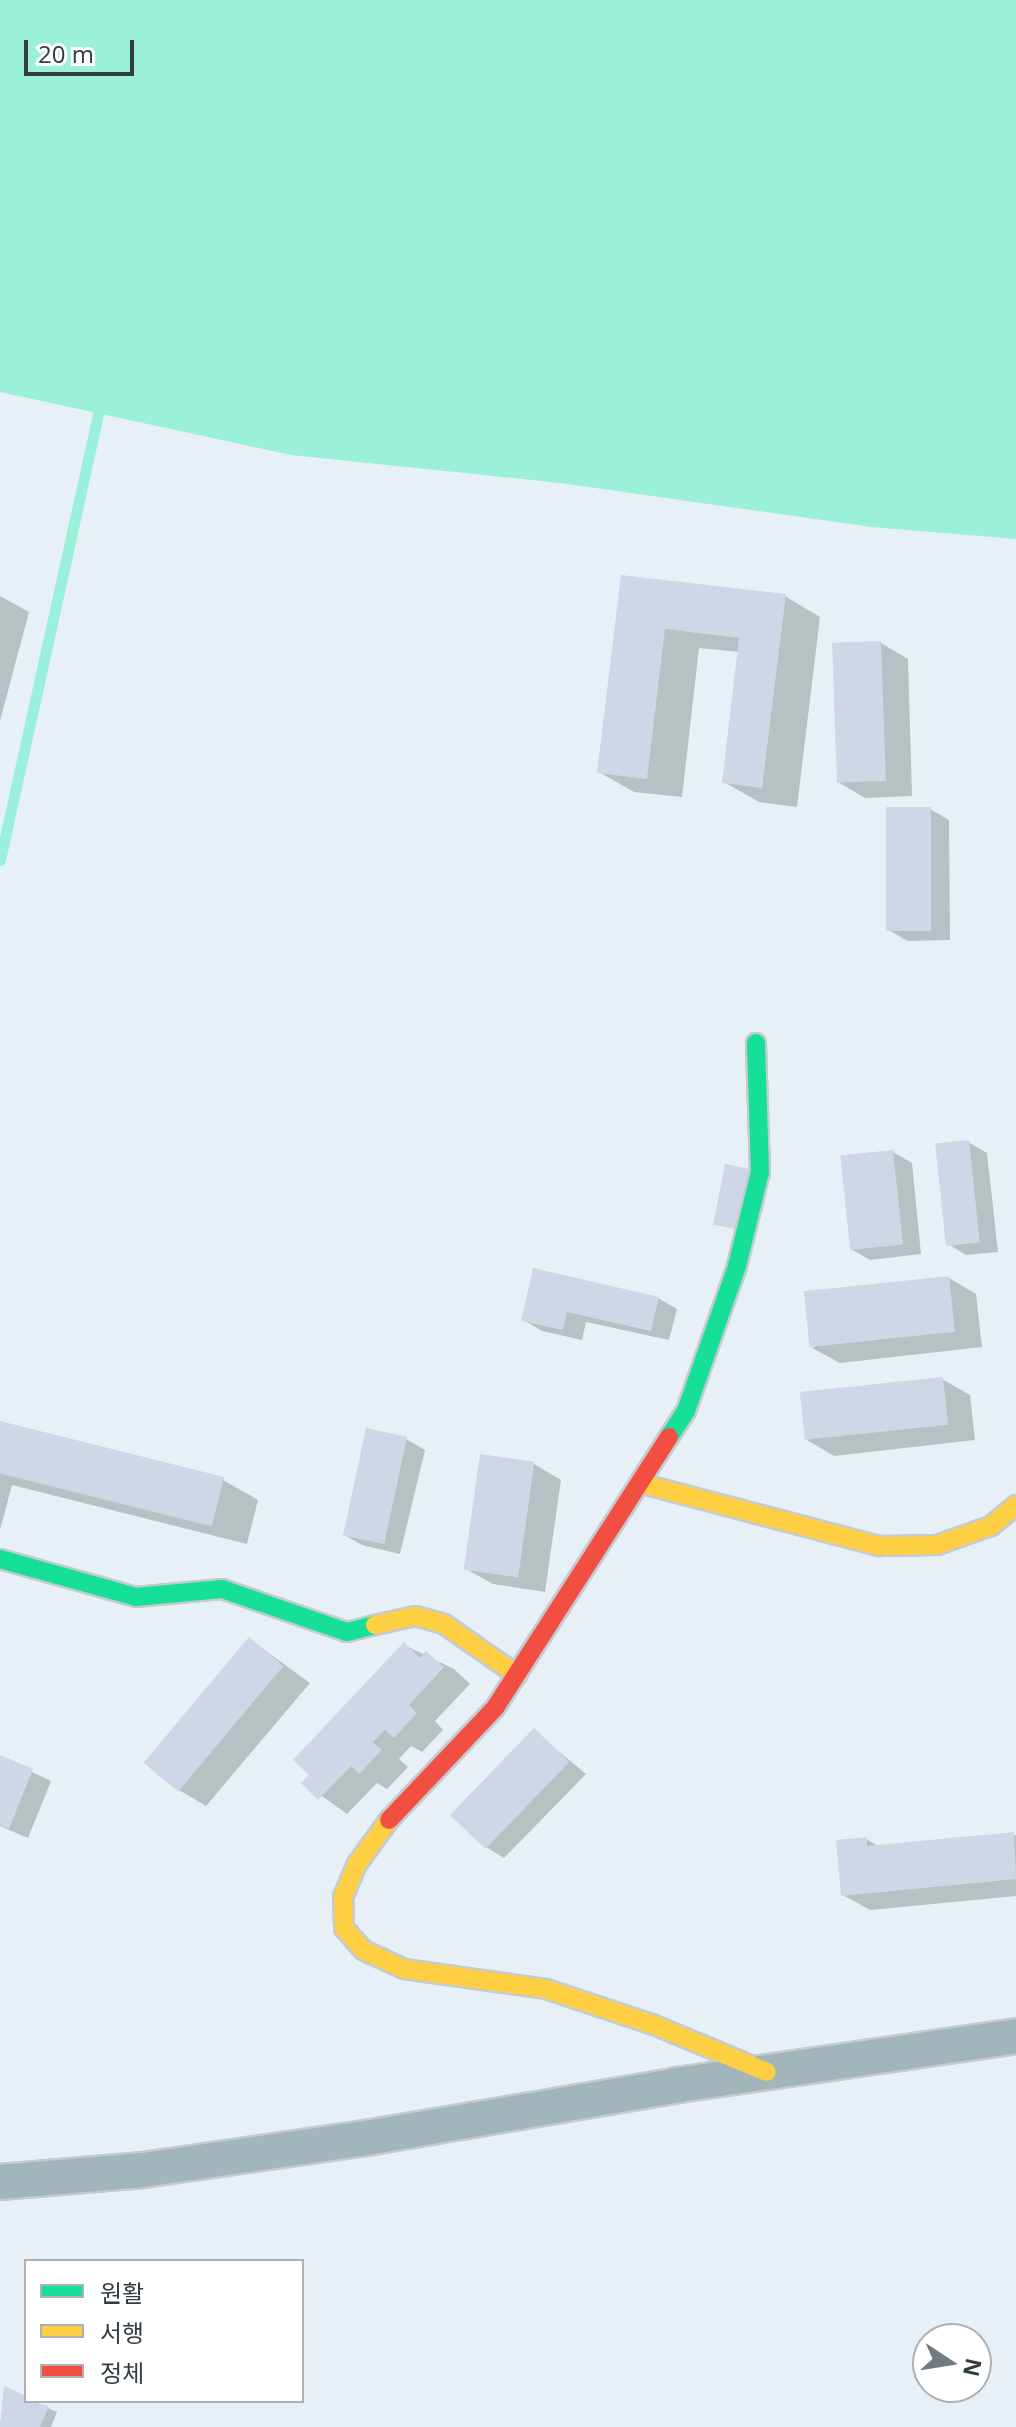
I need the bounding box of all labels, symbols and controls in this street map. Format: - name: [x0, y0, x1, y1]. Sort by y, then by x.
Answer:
- scale bar: [28, 24, 138, 74]
- text: 20 m: [38, 37, 94, 70]
- legend: [24, 2259, 304, 2403]
- text: 원활: [100, 2276, 144, 2309]
- text: 서행: [100, 2316, 144, 2349]
- north arrow: [912, 2323, 992, 2403]
- text: 정체: [100, 2356, 144, 2389]
- text: N: [957, 2356, 990, 2379]

